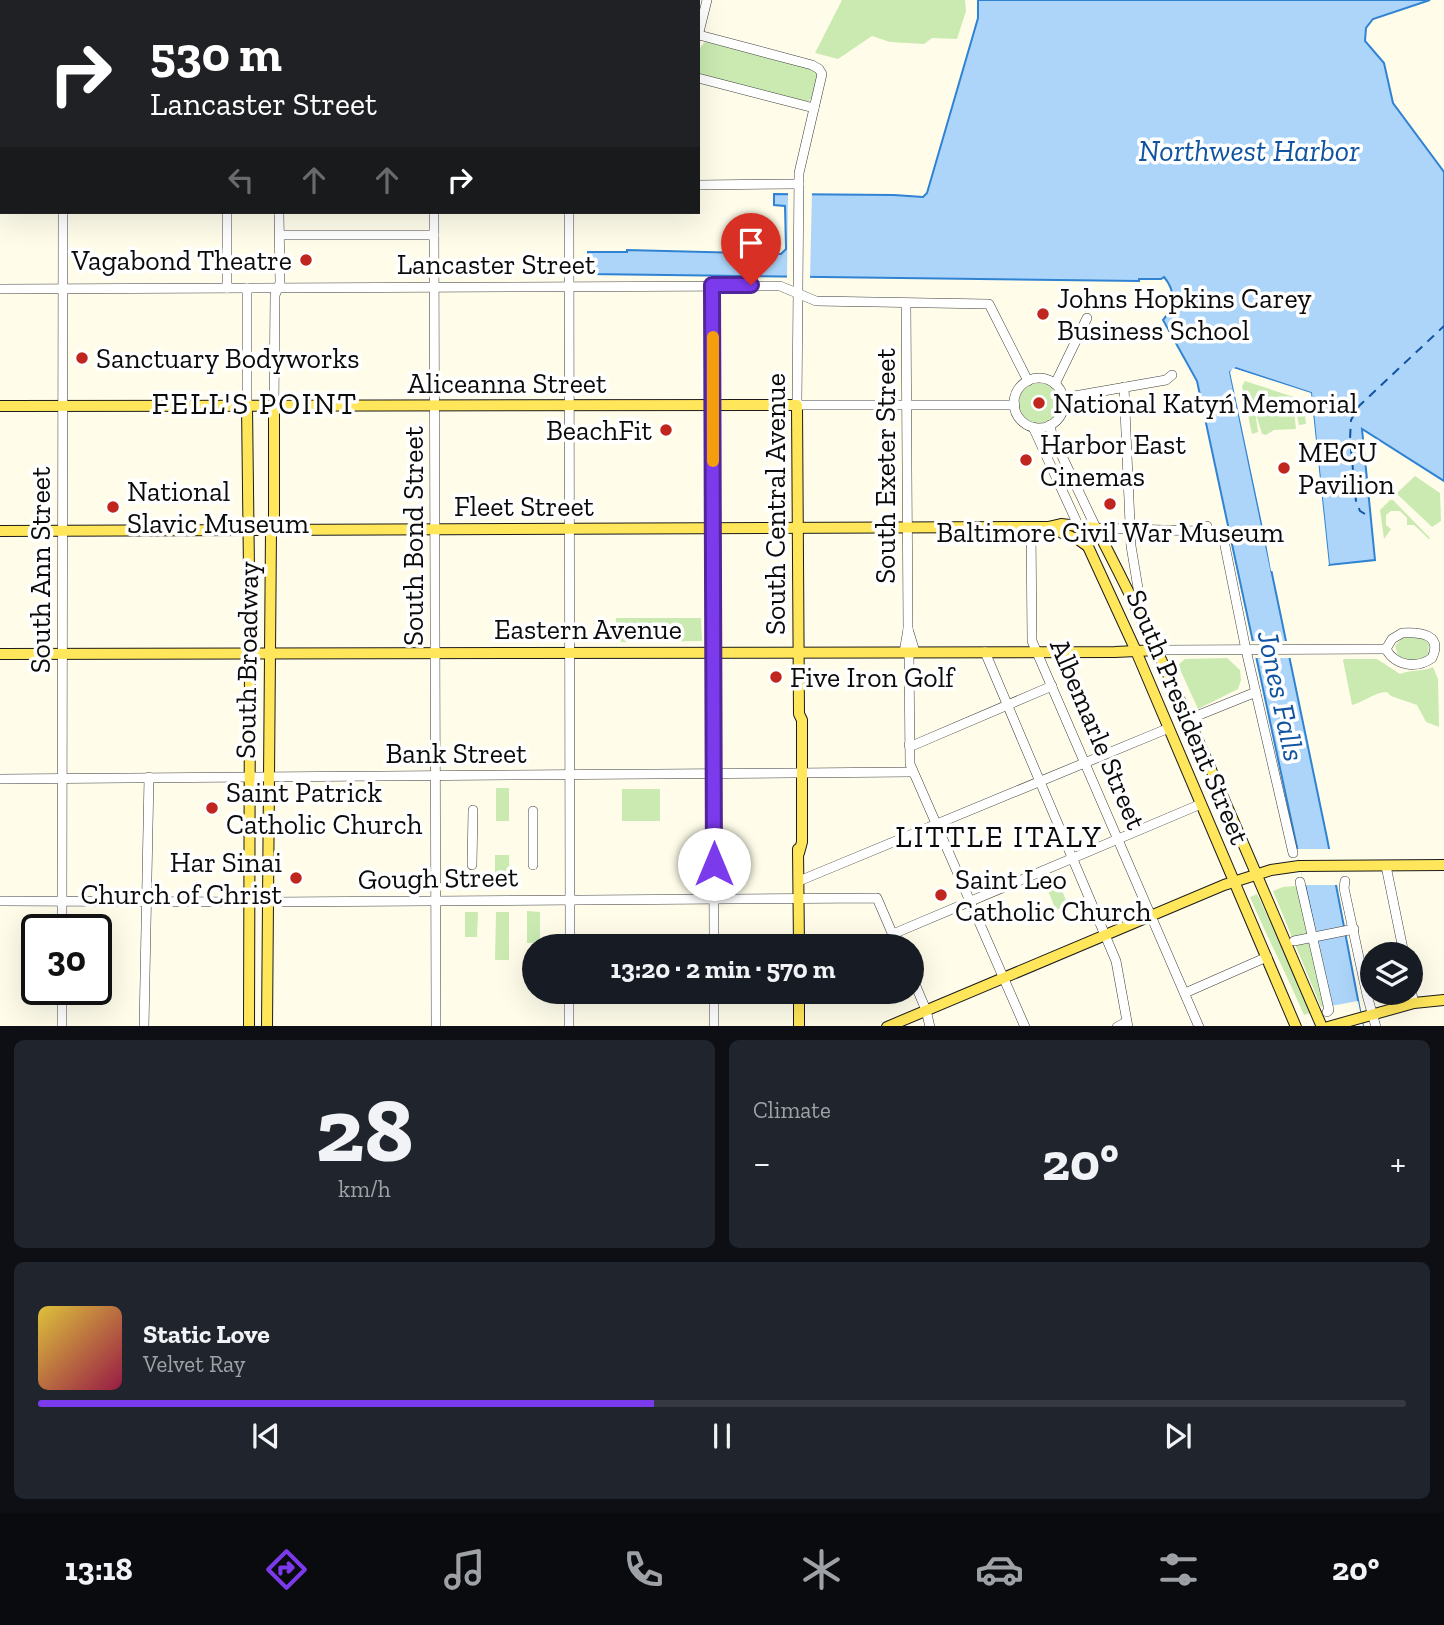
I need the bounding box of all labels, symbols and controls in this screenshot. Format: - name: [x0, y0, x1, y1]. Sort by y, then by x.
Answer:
- text: 530 m: [150, 25, 282, 84]
- icon: right: [35, 28, 126, 119]
- text: Lancaster Street: [150, 85, 377, 123]
- water label: Northwest Harbor: [1138, 133, 1360, 169]
- icon: left: [222, 161, 260, 199]
- icon: ahead: [295, 161, 333, 199]
- icon: ahead: [368, 161, 406, 199]
- icon: right: [441, 161, 479, 199]
- pin: [721, 213, 781, 285]
- icon: arrive: [732, 224, 770, 262]
- place label: Vagabond Theatre: [71, 244, 292, 277]
- street label: Lancaster Street: [397, 248, 596, 281]
- marker: Vagabond Theatre: [298, 252, 314, 268]
- place label: Johns Hopkins Carey Business School: [1057, 282, 1312, 347]
- marker: Johns Hopkins Carey Business School: [1035, 306, 1051, 322]
- place label: Sanctuary Bodyworks: [96, 342, 359, 375]
- street label: South Exeter Street: [869, 348, 902, 584]
- marker: Sanctuary Bodyworks: [74, 350, 90, 366]
- street label: Aliceanna Street: [408, 367, 607, 400]
- street label: South Central Avenue: [759, 373, 792, 635]
- district label: FELL'S POINT: [152, 386, 358, 422]
- place label: National Katyń Memorial: [1053, 387, 1357, 420]
- marker: National Katyń Memorial: [1031, 395, 1047, 411]
- place label: BeachFit: [546, 414, 653, 447]
- marker: BeachFit: [658, 422, 674, 438]
- street label: South Bond Street: [397, 425, 430, 646]
- place label: Harbor East Cinemas: [1040, 428, 1186, 493]
- place label: MECU Pavilion: [1298, 436, 1395, 501]
- marker: Harbor East Cinemas: [1018, 452, 1034, 468]
- marker: MECU Pavilion: [1276, 460, 1292, 476]
- street label: South Ann Street: [24, 466, 57, 673]
- place label: National Slavic Museum: [127, 475, 309, 540]
- street label: Fleet Street: [454, 490, 595, 523]
- marker: Baltimore Civil War Museum: [1102, 496, 1118, 512]
- marker: National Slavic Museum: [105, 499, 121, 515]
- place label: Baltimore Civil War Museum: [936, 516, 1284, 549]
- street label: South Broadway: [229, 560, 265, 759]
- street label: South President Street: [1119, 585, 1257, 850]
- street label: Eastern Avenue: [494, 613, 682, 646]
- water label: Jones Falls: [1249, 626, 1312, 765]
- street label: Albemarle Street: [1043, 634, 1153, 835]
- place label: Five Iron Golf: [790, 661, 956, 694]
- marker: Five Iron Golf: [768, 669, 784, 685]
- street label: Bank Street: [385, 737, 527, 770]
- place label: Saint Patrick Catholic Church: [226, 776, 423, 841]
- marker: Saint Patrick Catholic Church: [204, 800, 220, 816]
- district label: LITTLE ITALY: [895, 819, 1103, 855]
- position arrow: [677, 827, 751, 901]
- place label: Har Sinai Church of Christ: [80, 846, 283, 911]
- street label: Gough Street: [358, 860, 519, 896]
- place label: Saint Leo Catholic Church: [955, 863, 1152, 928]
- marker: Har Sinai Church of Christ: [288, 870, 304, 886]
- marker: Saint Leo Catholic Church: [933, 887, 949, 903]
- speed limit sign: 30: [21, 914, 112, 1005]
- map controls: [1360, 942, 1423, 1005]
- button: layers: [1360, 942, 1423, 1005]
- text: 13:20 · 2 min · 570 m: [610, 953, 836, 985]
- text: 28: [316, 1075, 413, 1184]
- text: Climate: [753, 1096, 831, 1124]
- text: 20°: [1042, 1131, 1119, 1193]
- text: −: [753, 1140, 771, 1186]
- text: +: [1390, 1140, 1406, 1186]
- text: km/h: [338, 1175, 391, 1203]
- text: Static Love: [143, 1318, 270, 1350]
- text: Velvet Ray: [143, 1350, 245, 1378]
- icon: previous: [247, 1417, 285, 1455]
- icon: pause: [703, 1417, 741, 1455]
- icon: next: [1159, 1417, 1197, 1455]
- icon: directions: [262, 1545, 311, 1594]
- icon: music: [440, 1545, 489, 1594]
- icon: phone: [619, 1545, 668, 1594]
- icon: climate: [797, 1545, 846, 1594]
- icon: car: [975, 1545, 1024, 1594]
- icon: filters: [1154, 1545, 1203, 1594]
- text: 13:18: [65, 1550, 133, 1588]
- text: 20°: [1332, 1550, 1379, 1588]

